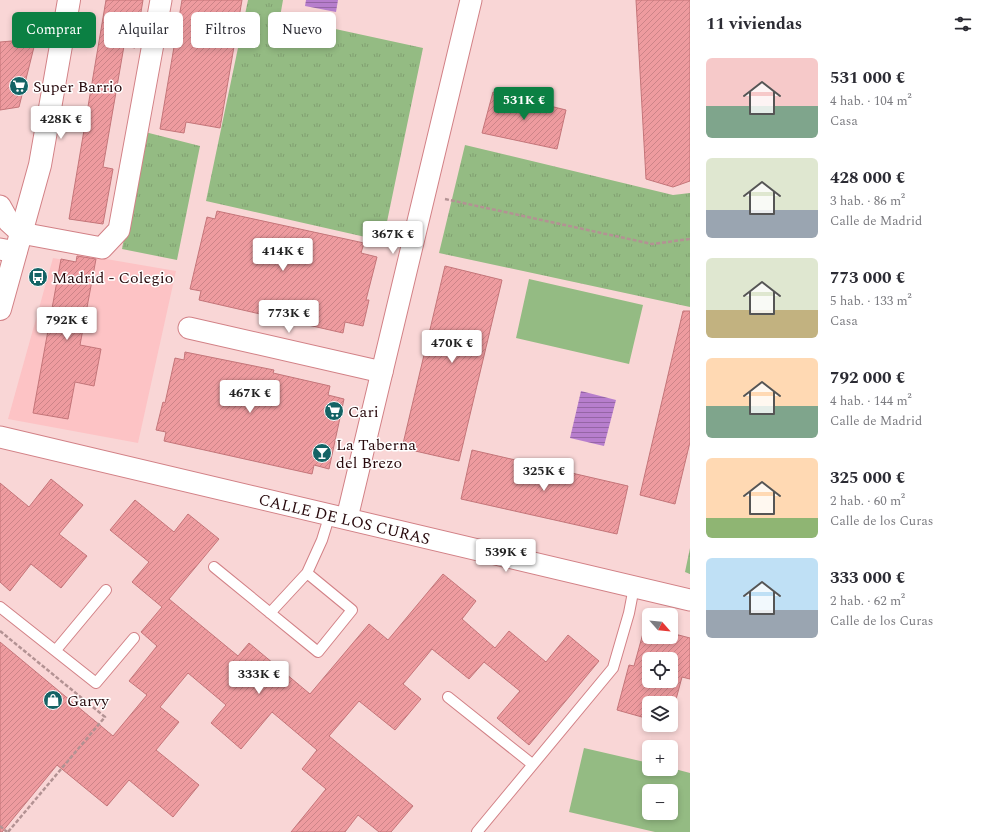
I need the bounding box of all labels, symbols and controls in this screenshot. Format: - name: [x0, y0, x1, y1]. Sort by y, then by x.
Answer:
- text: 11 viviendas: [706, 11, 802, 37]
- chip: Comprar: [12, 12, 96, 48]
- chip: Alquilar: [104, 12, 183, 48]
- chip: Filtros: [191, 12, 260, 48]
- chip: Nuevo: [268, 12, 336, 48]
- icon: filters: [952, 13, 974, 35]
- text: 531 000 €: [830, 65, 905, 91]
- icon: home: [738, 74, 786, 122]
- supermarket icon: Super Barrio: [8, 75, 30, 97]
- place label: Super Barrio: [33, 75, 122, 99]
- pin: 531K €: [491, 87, 557, 121]
- text: 531K €: [503, 90, 545, 110]
- text: 4 hab. · 104 m²: [830, 91, 912, 111]
- pin: 428K €: [28, 106, 94, 140]
- text: 428K €: [40, 109, 82, 129]
- text: Casa: [830, 111, 858, 131]
- text: 428 000 €: [830, 165, 905, 191]
- icon: home: [738, 174, 786, 222]
- text: 3 hab. · 86 m²: [830, 191, 905, 211]
- text: Calle de Madrid: [830, 211, 922, 231]
- pin: 367K €: [360, 221, 426, 255]
- text: 367K €: [372, 224, 414, 244]
- pin: 414K €: [250, 238, 316, 272]
- text: 414K €: [262, 241, 304, 261]
- text: 773 000 €: [830, 265, 905, 291]
- bus stop icon: Madrid - Colegio: [27, 266, 49, 288]
- place label: Madrid - Colegio: [52, 266, 174, 290]
- icon: home: [738, 274, 786, 322]
- text: 5 hab. · 133 m²: [830, 291, 912, 311]
- pin: 773K €: [256, 300, 322, 334]
- text: 773K €: [268, 303, 310, 323]
- pin: 792K €: [34, 307, 100, 341]
- text: 792K €: [46, 310, 88, 330]
- text: Casa: [830, 311, 858, 331]
- pin: 470K €: [419, 330, 485, 364]
- text: 470K €: [431, 333, 473, 353]
- text: 792 000 €: [830, 365, 905, 391]
- icon: home: [738, 374, 786, 422]
- pin: 467K €: [217, 380, 283, 414]
- text: 467K €: [229, 383, 271, 403]
- text: 4 hab. · 144 m²: [830, 391, 912, 411]
- supermarket icon: Cari: [323, 400, 345, 422]
- place label: Cari: [348, 400, 379, 424]
- text: Calle de Madrid: [830, 411, 922, 431]
- place label: La Taberna del Brezo: [336, 433, 416, 475]
- bar icon: La Taberna del Brezo: [311, 442, 333, 464]
- pin: 325K €: [511, 458, 577, 492]
- text: 325K €: [523, 461, 565, 481]
- text: 325 000 €: [830, 465, 905, 491]
- icon: home: [738, 474, 786, 522]
- street label: CALLE DE LOS CURAS: [256, 488, 432, 551]
- text: 2 hab. · 60 m²: [830, 491, 905, 511]
- text: Calle de los Curas: [830, 511, 933, 531]
- pin: 539K €: [473, 539, 539, 573]
- text: 539K €: [485, 542, 527, 562]
- text: 333 000 €: [830, 565, 905, 591]
- icon: home: [738, 574, 786, 622]
- text: 2 hab. · 62 m²: [830, 591, 905, 611]
- north arrow: [642, 608, 678, 644]
- map controls: [642, 608, 678, 820]
- text: Calle de los Curas: [830, 611, 933, 631]
- button: locate: [642, 652, 678, 688]
- pin: 333K €: [226, 661, 292, 695]
- text: 333K €: [238, 664, 280, 684]
- shop icon: Garvy: [42, 689, 64, 711]
- place label: Garvy: [67, 689, 110, 713]
- button: layers: [642, 696, 678, 732]
- button: +: [642, 740, 678, 776]
- button: −: [642, 784, 678, 820]

